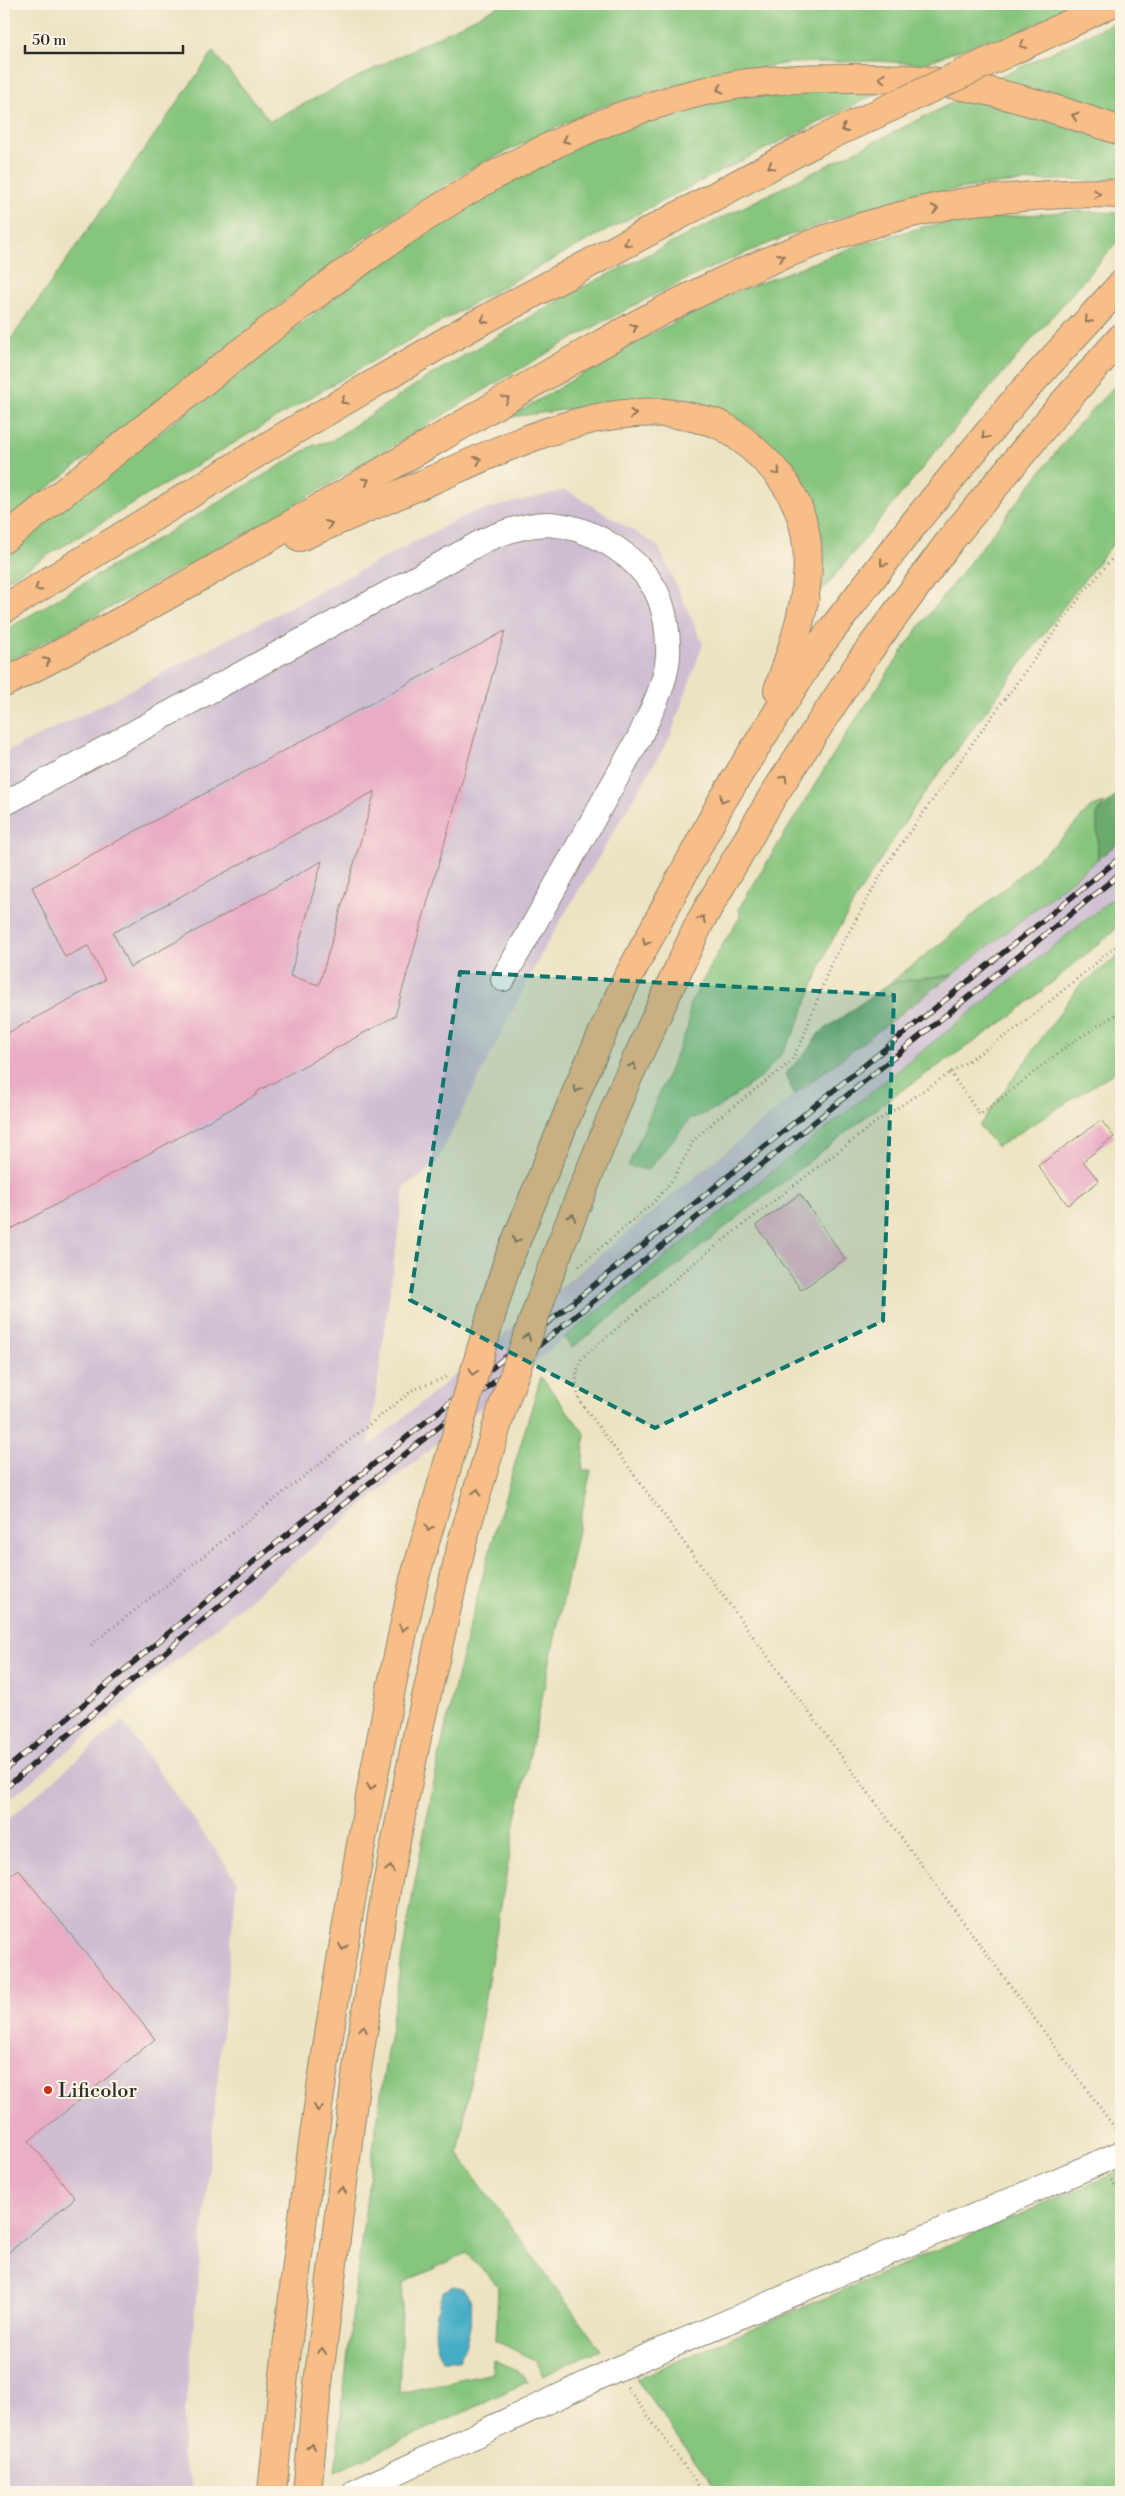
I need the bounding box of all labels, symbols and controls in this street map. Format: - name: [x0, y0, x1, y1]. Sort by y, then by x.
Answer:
- scale bar: [25, 22, 182, 54]
- text: 50 m: [32, 31, 66, 50]
- one-way arrow: [1019, 39, 1028, 50]
- one-way arrow: [877, 73, 885, 84]
- one-way arrow: [716, 83, 725, 94]
- one-way arrow: [1071, 111, 1080, 121]
- one-way arrow: [840, 123, 849, 133]
- one-way arrow: [562, 134, 571, 144]
- one-way arrow: [767, 160, 776, 170]
- one-way arrow: [1094, 189, 1101, 199]
- one-way arrow: [931, 204, 940, 214]
- one-way arrow: [624, 237, 633, 247]
- one-way arrow: [776, 253, 784, 263]
- one-way arrow: [480, 313, 489, 323]
- one-way arrow: [1085, 315, 1094, 324]
- one-way arrow: [629, 323, 638, 333]
- one-way arrow: [340, 395, 349, 405]
- one-way arrow: [501, 395, 510, 405]
- one-way arrow: [630, 408, 638, 419]
- one-way arrow: [982, 431, 991, 440]
- one-way arrow: [473, 455, 482, 466]
- one-way arrow: [771, 467, 780, 476]
- one-way arrow: [361, 477, 370, 487]
- one-way arrow: [324, 520, 333, 531]
- one-way arrow: [880, 557, 889, 567]
- one-way arrow: [35, 581, 44, 591]
- one-way arrow: [42, 657, 51, 667]
- one-way arrow: [778, 775, 787, 784]
- one-way arrow: [720, 793, 730, 802]
- one-way arrow: [696, 915, 706, 924]
- one-way arrow: [642, 937, 652, 946]
- one-way arrow: [627, 1062, 638, 1071]
- one-way arrow: [573, 1084, 584, 1093]
- one-way arrow: [567, 1213, 577, 1221]
- one-way arrow: [512, 1235, 522, 1243]
- one-way arrow: [521, 1334, 531, 1342]
- one-way arrow: [469, 1367, 479, 1376]
- one-way arrow: [471, 1488, 481, 1497]
- one-way arrow: [424, 1524, 434, 1532]
- one-way arrow: [399, 1623, 409, 1632]
- one-way arrow: [366, 1783, 376, 1791]
- one-way arrow: [384, 1864, 395, 1873]
- one-way arrow: [338, 1943, 348, 1951]
- one-way arrow: [358, 2025, 368, 2033]
- place label: Lificolor: [58, 2079, 138, 2104]
- marker: Lificolor: [42, 2084, 54, 2096]
- one-way arrow: [313, 2103, 323, 2112]
- one-way arrow: [336, 2186, 347, 2194]
- one-way arrow: [316, 2347, 326, 2356]
- one-way arrow: [305, 2442, 316, 2450]

